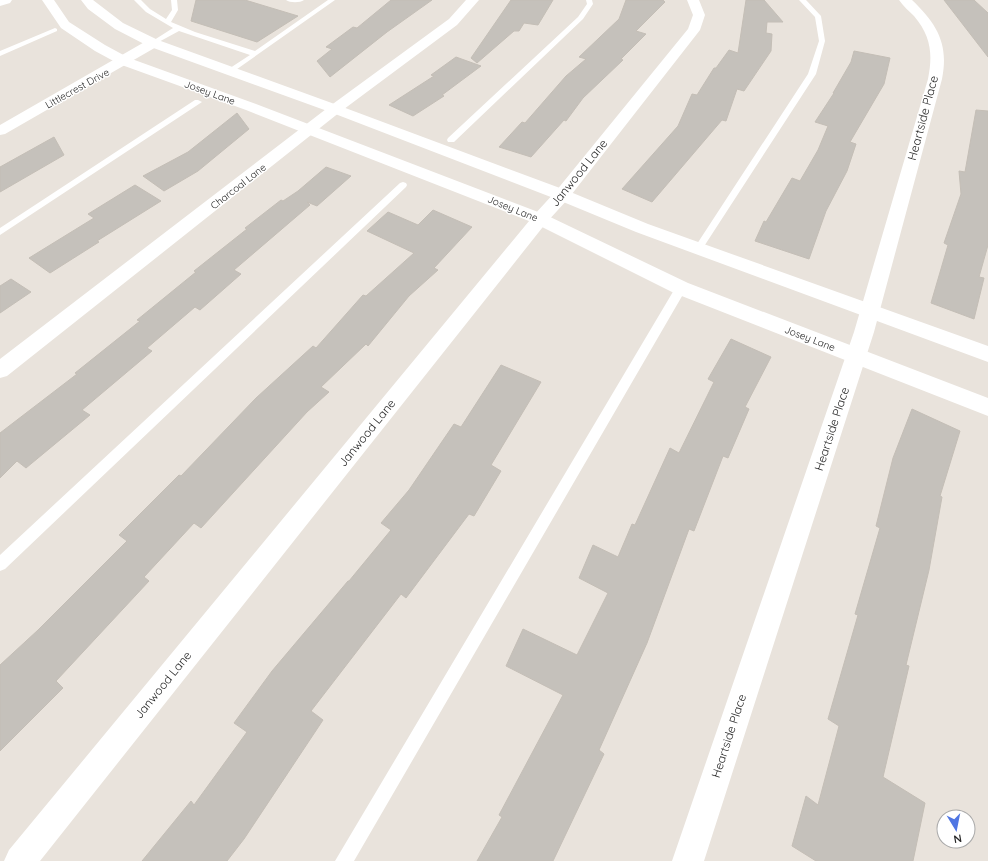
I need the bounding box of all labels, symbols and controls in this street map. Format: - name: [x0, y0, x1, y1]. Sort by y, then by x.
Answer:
- street label: Littlecrest Drive: [43, 65, 112, 111]
- street label: Heartside Place: [904, 74, 941, 162]
- street label: Josey Lane: [183, 77, 237, 108]
- street label: Janwood Lane: [547, 136, 611, 209]
- street label: Charcoal Lane: [208, 160, 269, 212]
- street label: Josey Lane: [486, 192, 540, 225]
- street label: Josey Lane: [783, 323, 837, 354]
- street label: Heartside Place: [811, 385, 852, 473]
- street label: Janwood Lane: [335, 396, 399, 469]
- street label: Janwood Lane: [131, 648, 195, 721]
- street label: Heartside Place: [708, 692, 749, 780]
- north arrow: [936, 809, 976, 849]
- text: N: [953, 831, 963, 846]

